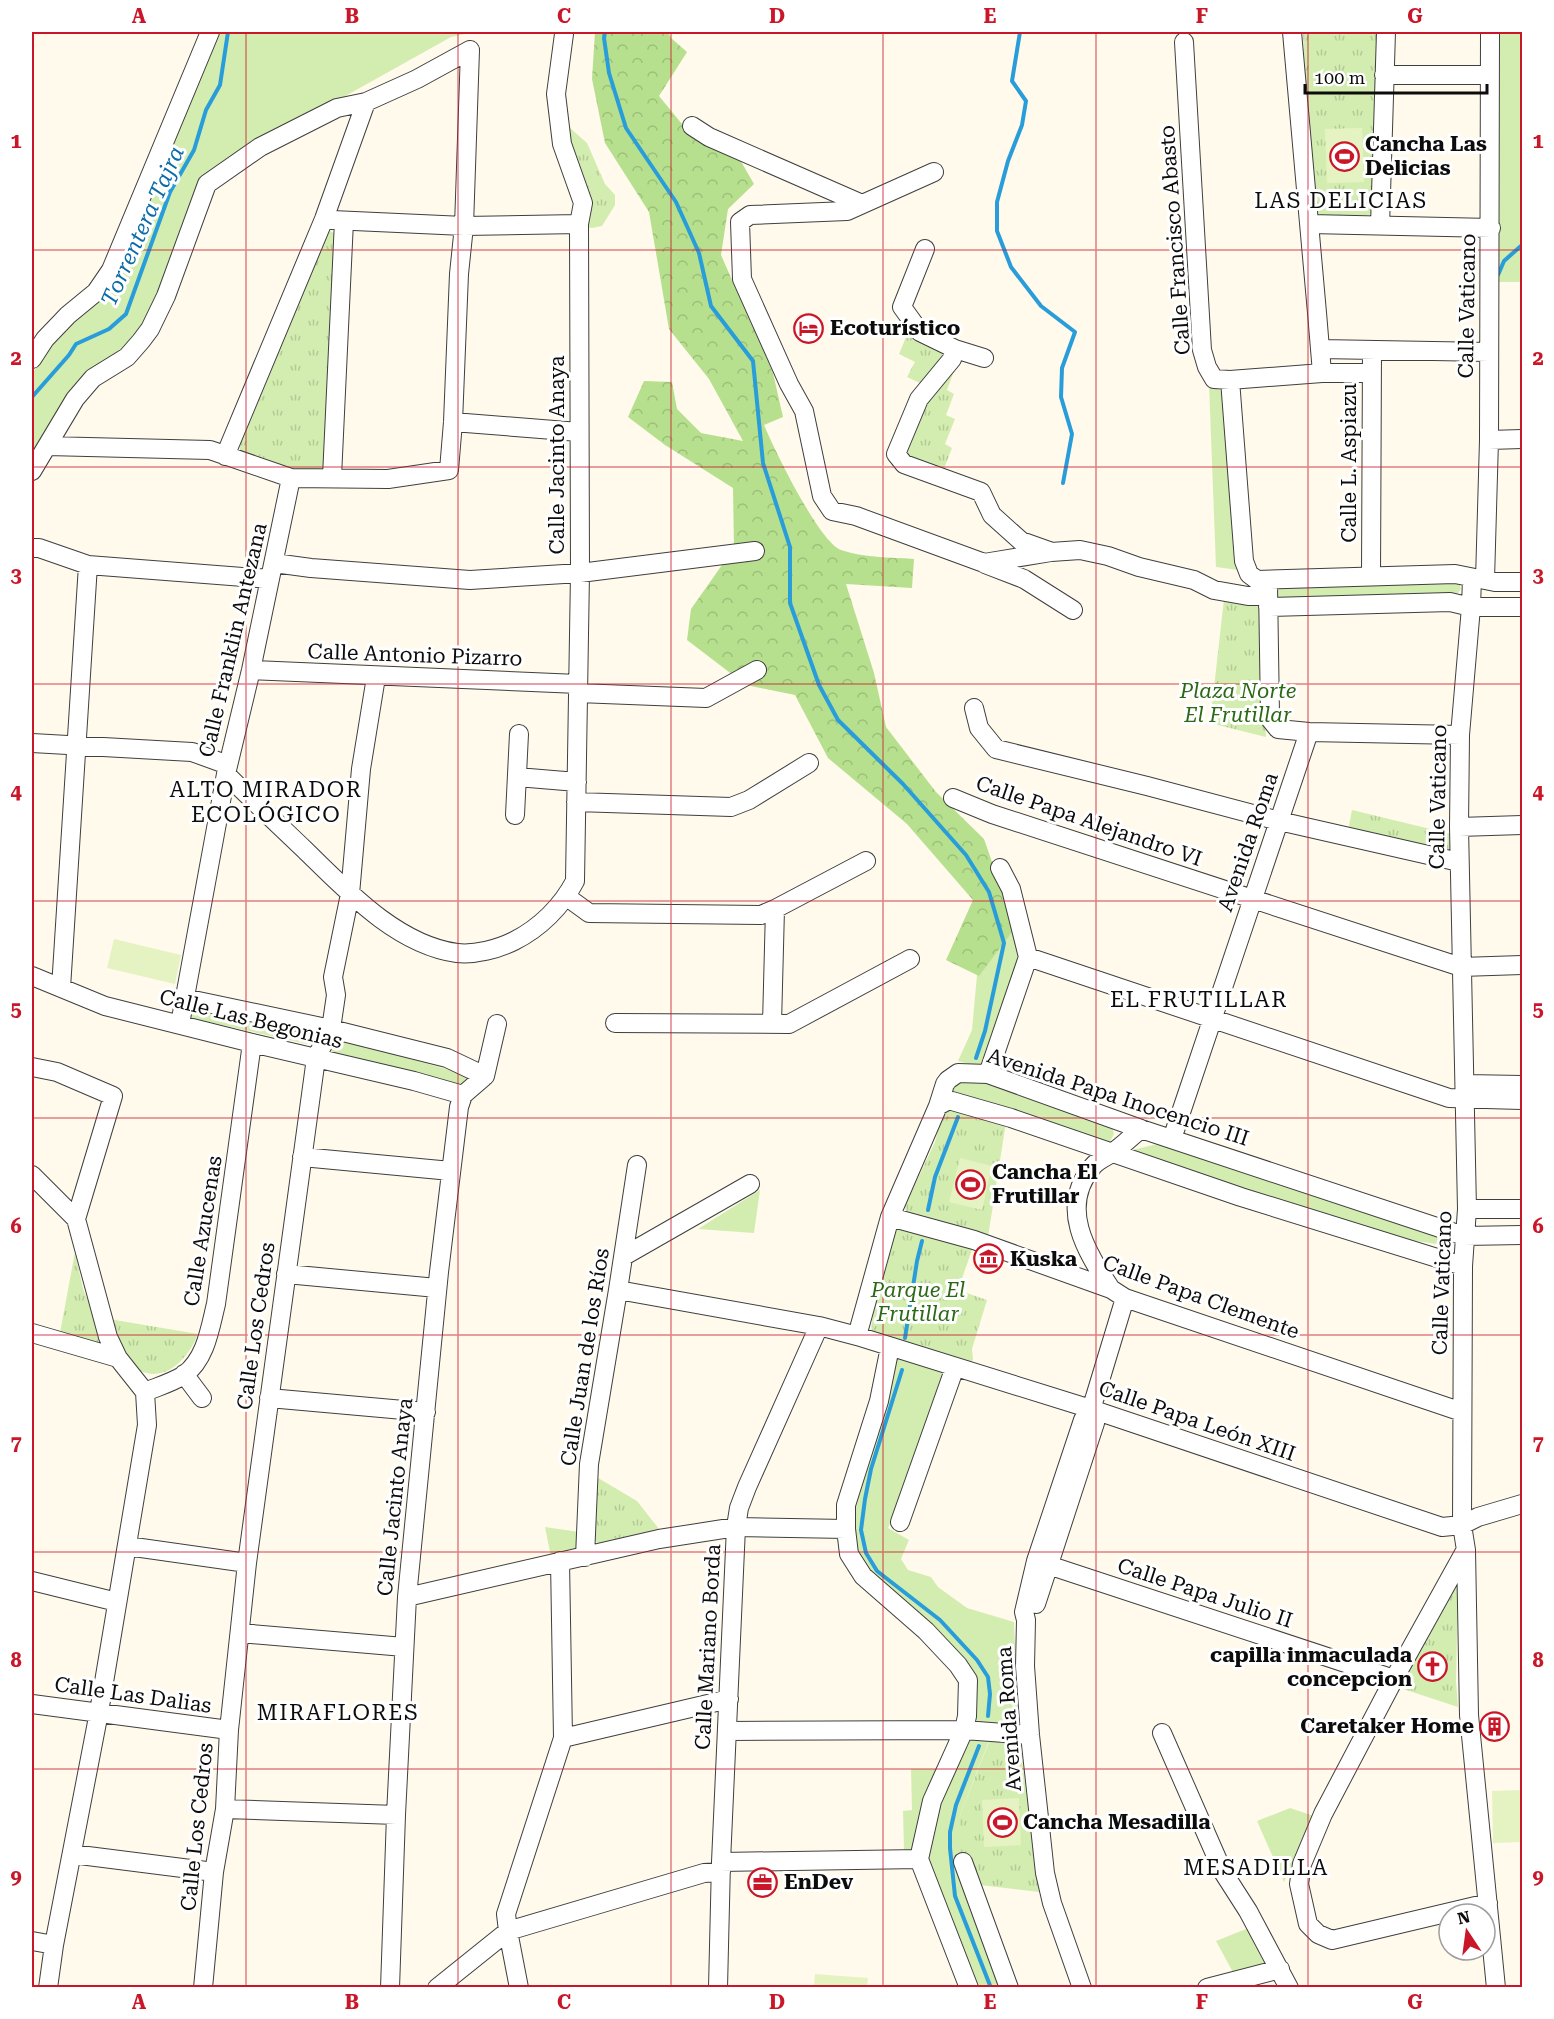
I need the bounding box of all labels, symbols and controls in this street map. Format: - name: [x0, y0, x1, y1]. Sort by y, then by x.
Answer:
- text: A: [132, 4, 147, 28]
- text: B: [345, 4, 359, 28]
- text: C: [557, 4, 571, 28]
- text: D: [769, 4, 785, 28]
- text: E: [984, 4, 997, 28]
- text: F: [1196, 4, 1208, 28]
- text: G: [1407, 4, 1423, 28]
- scale bar: [1305, 57, 1486, 95]
- text: 100 m: [1314, 67, 1365, 88]
- street label: Calle Francisco Abasto: [1155, 124, 1195, 356]
- text: 1: [10, 129, 22, 153]
- text: 1: [1532, 129, 1544, 153]
- place label: Cancha Las Delicias: [1365, 132, 1487, 180]
- sports icon: Cancha Las Delicias: [1328, 140, 1360, 172]
- water label: Torrentera Tajra: [96, 143, 189, 310]
- district label: LAS DELICIAS: [1254, 188, 1428, 213]
- street label: Calle Vaticano: [1454, 233, 1480, 379]
- hotel icon: Ecoturístico: [793, 312, 825, 344]
- place label: Ecoturístico: [830, 316, 960, 340]
- text: 2: [10, 346, 22, 370]
- text: 2: [1532, 346, 1544, 370]
- street label: Calle Jacinto Anaya: [545, 355, 569, 555]
- street label: Calle L. Aspiazu: [1337, 383, 1361, 543]
- street label: Calle Franklin Antezana: [194, 520, 272, 760]
- text: 3: [10, 563, 22, 587]
- text: 3: [1532, 563, 1544, 587]
- street label: Calle Antonio Pizarro: [307, 639, 523, 671]
- park label: Plaza Norte El Frutillar: [1179, 679, 1296, 727]
- street label: Calle Vaticano: [1425, 724, 1451, 870]
- street label: Avenida Roma: [1213, 769, 1283, 915]
- street label: Calle Papa Alejandro VI: [973, 771, 1205, 871]
- district label: ALTO MIRADOR ECOLÓGICO: [170, 777, 362, 827]
- text: 4: [10, 780, 22, 804]
- text: 4: [1532, 780, 1544, 804]
- street label: Calle Las Begonias: [157, 985, 345, 1053]
- district label: EL FRUTILLAR: [1110, 987, 1288, 1012]
- text: 5: [10, 997, 22, 1021]
- text: 5: [1532, 997, 1544, 1021]
- street label: Avenida Papa Inocencio III: [984, 1043, 1252, 1151]
- street label: Calle Azucenas: [179, 1154, 227, 1308]
- place label: Cancha El Frutillar: [992, 1160, 1098, 1208]
- sports icon: Cancha El Frutillar: [955, 1168, 987, 1200]
- street label: Calle Vaticano: [1427, 1210, 1457, 1356]
- text: 6: [10, 1214, 22, 1238]
- text: 6: [1532, 1214, 1544, 1238]
- street label: Calle Los Cedros: [232, 1241, 280, 1411]
- museum icon: Kuska: [973, 1243, 1005, 1275]
- street label: Calle Juan de los Ríos: [556, 1246, 614, 1468]
- place label: Kuska: [1010, 1247, 1078, 1271]
- street label: Calle Papa Clemente: [1100, 1250, 1302, 1344]
- park label: Parque El Frutillar: [870, 1278, 965, 1326]
- street label: Calle Papa León XIII: [1095, 1376, 1299, 1466]
- street label: Calle Jacinto Anaya: [373, 1396, 417, 1597]
- text: 7: [10, 1431, 22, 1455]
- text: 7: [1532, 1431, 1544, 1455]
- street label: Calle Mariano Borda: [691, 1543, 725, 1751]
- street label: Calle Papa Julio II: [1114, 1553, 1296, 1633]
- place label: capilla inmaculada concepcion: [1210, 1643, 1413, 1691]
- street label: Avenida Roma: [992, 1645, 1026, 1792]
- text: 8: [10, 1648, 22, 1672]
- text: 8: [1532, 1648, 1544, 1672]
- church icon: capilla inmaculada concepcion: [1417, 1651, 1449, 1683]
- street label: Calle Las Dalias: [53, 1672, 213, 1718]
- district label: MIRAFLORES: [257, 1700, 419, 1725]
- building icon: Caretaker Home: [1479, 1710, 1511, 1742]
- place label: Caretaker Home: [1300, 1714, 1474, 1738]
- street label: Calle Los Cedros: [176, 1742, 218, 1912]
- sports icon: Cancha Mesadilla: [986, 1806, 1018, 1838]
- place label: Cancha Mesadilla: [1023, 1810, 1211, 1834]
- district label: MESADILLA: [1183, 1855, 1329, 1880]
- text: 9: [10, 1865, 22, 1889]
- text: 9: [1532, 1865, 1544, 1889]
- office icon: EnDev: [747, 1866, 779, 1898]
- place label: EnDev: [784, 1870, 854, 1894]
- north arrow: [1437, 1902, 1497, 1962]
- text: N: [1456, 1907, 1472, 1929]
- text: A: [132, 1990, 147, 2014]
- text: B: [345, 1990, 359, 2014]
- text: C: [557, 1990, 571, 2014]
- text: D: [769, 1990, 785, 2014]
- text: E: [984, 1990, 997, 2014]
- text: F: [1196, 1990, 1208, 2014]
- text: G: [1407, 1990, 1423, 2014]

